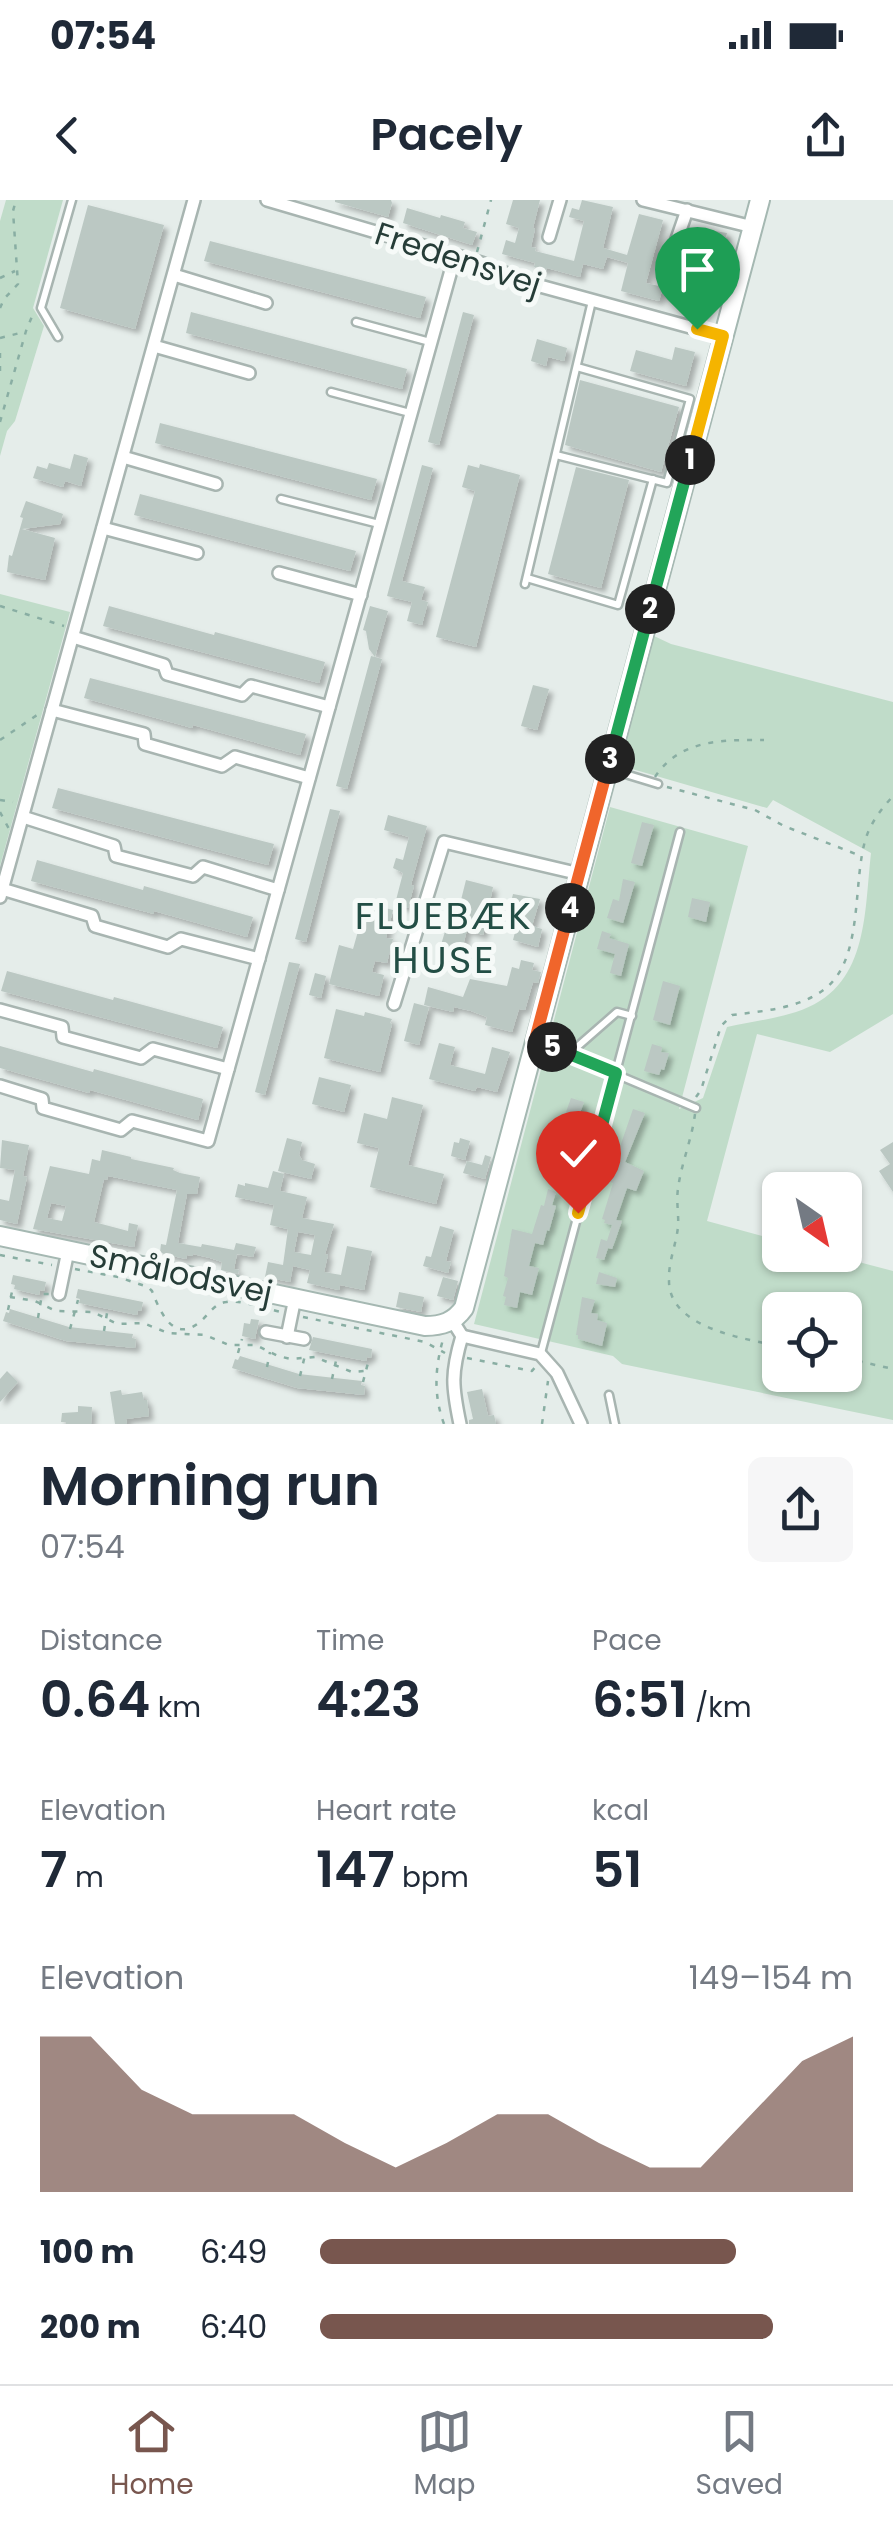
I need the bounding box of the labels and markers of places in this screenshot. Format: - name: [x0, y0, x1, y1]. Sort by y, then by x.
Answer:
- pin: [655, 227, 740, 330]
- pin: 1: [665, 435, 715, 485]
- pin: 2: [625, 584, 675, 634]
- pin: 3: [585, 734, 635, 784]
- pin: 4: [545, 883, 595, 933]
- pin: 5: [527, 1022, 577, 1072]
- pin: [536, 1111, 621, 1214]

